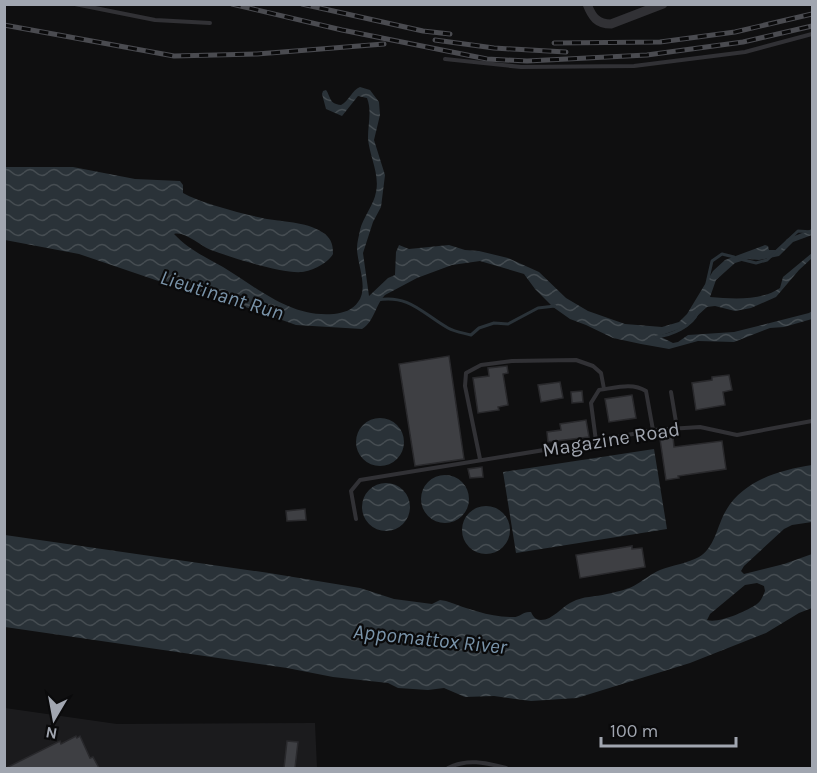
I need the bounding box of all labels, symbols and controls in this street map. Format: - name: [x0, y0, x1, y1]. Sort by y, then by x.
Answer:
- water label: Lieutinant Run: [157, 265, 287, 325]
- street label: Magazine Road: [541, 417, 681, 462]
- water label: Appomattox River: [352, 619, 509, 659]
- north arrow: [24, 689, 84, 749]
- scale bar: [601, 710, 736, 748]
- text: 100 m: [610, 720, 658, 742]
- text: N: [44, 723, 59, 744]

